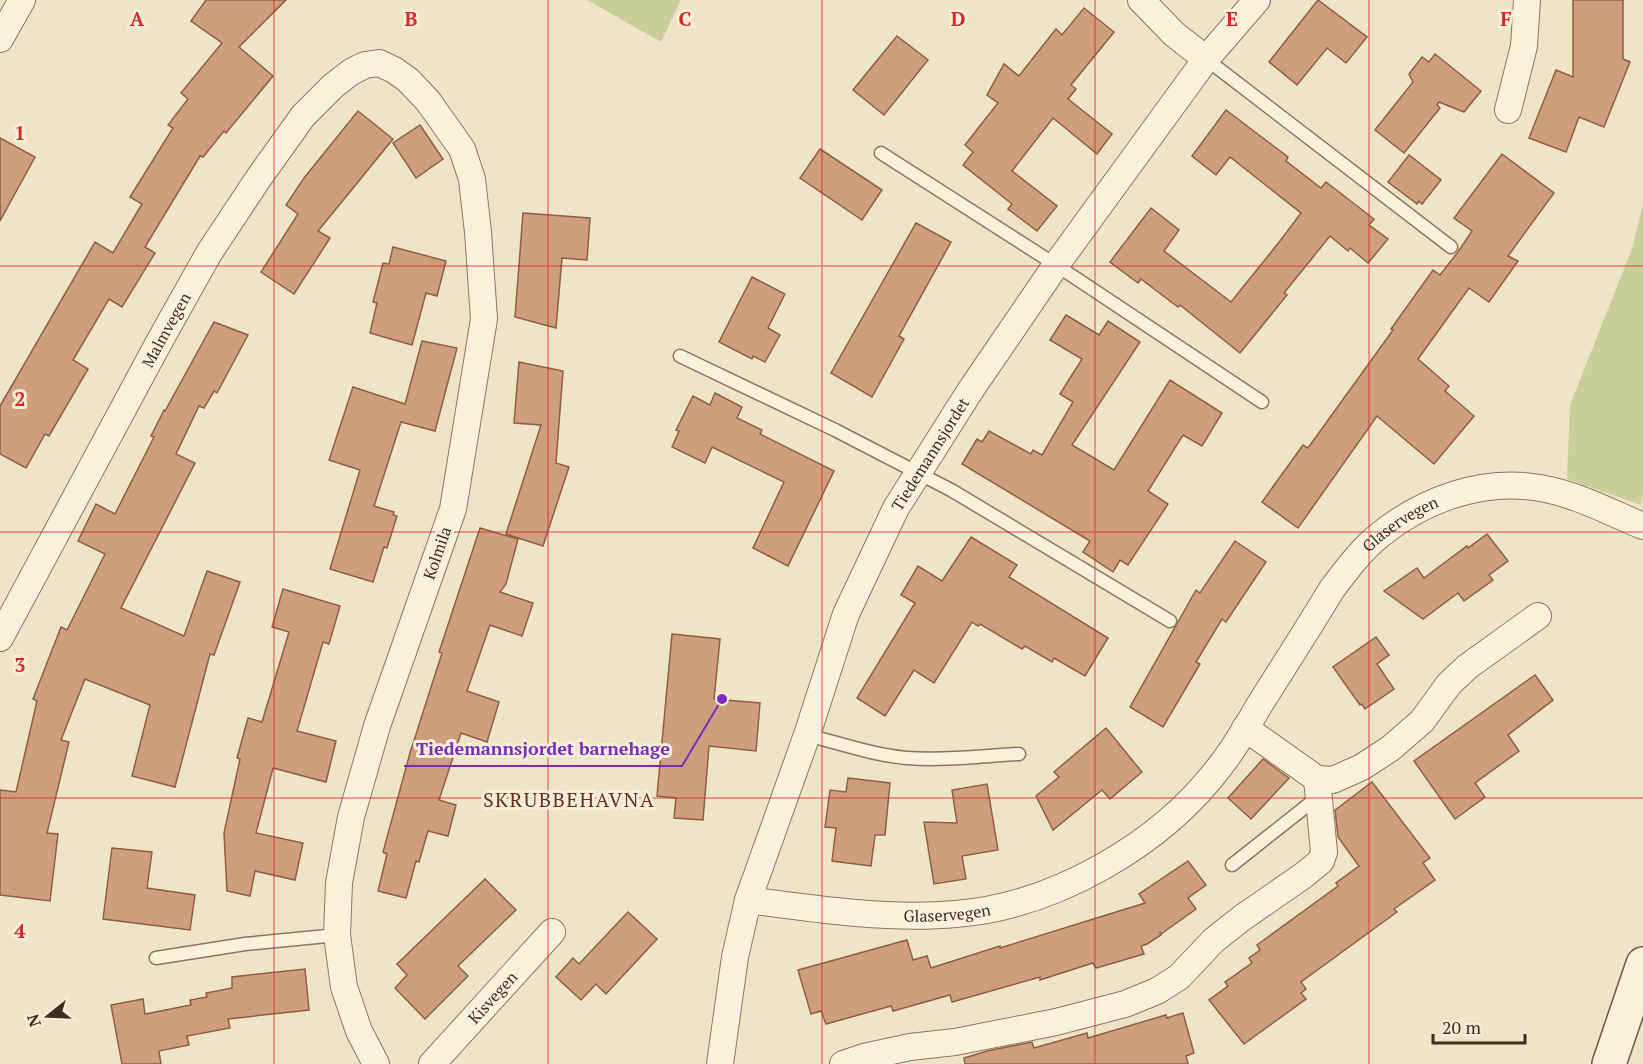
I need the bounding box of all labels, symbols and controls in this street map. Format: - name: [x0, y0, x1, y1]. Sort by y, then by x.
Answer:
- text: A: [130, 5, 145, 32]
- text: B: [405, 5, 418, 32]
- text: C: [678, 5, 692, 32]
- text: D: [951, 5, 965, 32]
- text: E: [1226, 5, 1238, 32]
- text: F: [1500, 5, 1512, 32]
- text: 1: [14, 119, 26, 146]
- street label: Malmvegen: [136, 288, 196, 371]
- text: 2: [14, 385, 26, 412]
- street label: Tiedemannsjordet: [886, 393, 974, 515]
- street label: Glaservegen: [1357, 490, 1442, 557]
- street label: Kolmila: [418, 524, 456, 582]
- text: 3: [14, 651, 26, 678]
- callout: Tiedemannsjordet barnehage: [404, 730, 682, 766]
- text: Tiedemannsjordet barnehage: [416, 736, 670, 760]
- district label: SKRUBBEHAVNA: [483, 786, 655, 813]
- street label: Glaservegen: [903, 898, 993, 927]
- text: 4: [14, 917, 26, 944]
- street label: Kisvegen: [463, 966, 523, 1028]
- north arrow: [18, 986, 78, 1046]
- scale bar: [1433, 1007, 1524, 1045]
- text: N: [21, 1011, 46, 1030]
- text: 20 m: [1442, 1015, 1482, 1039]

